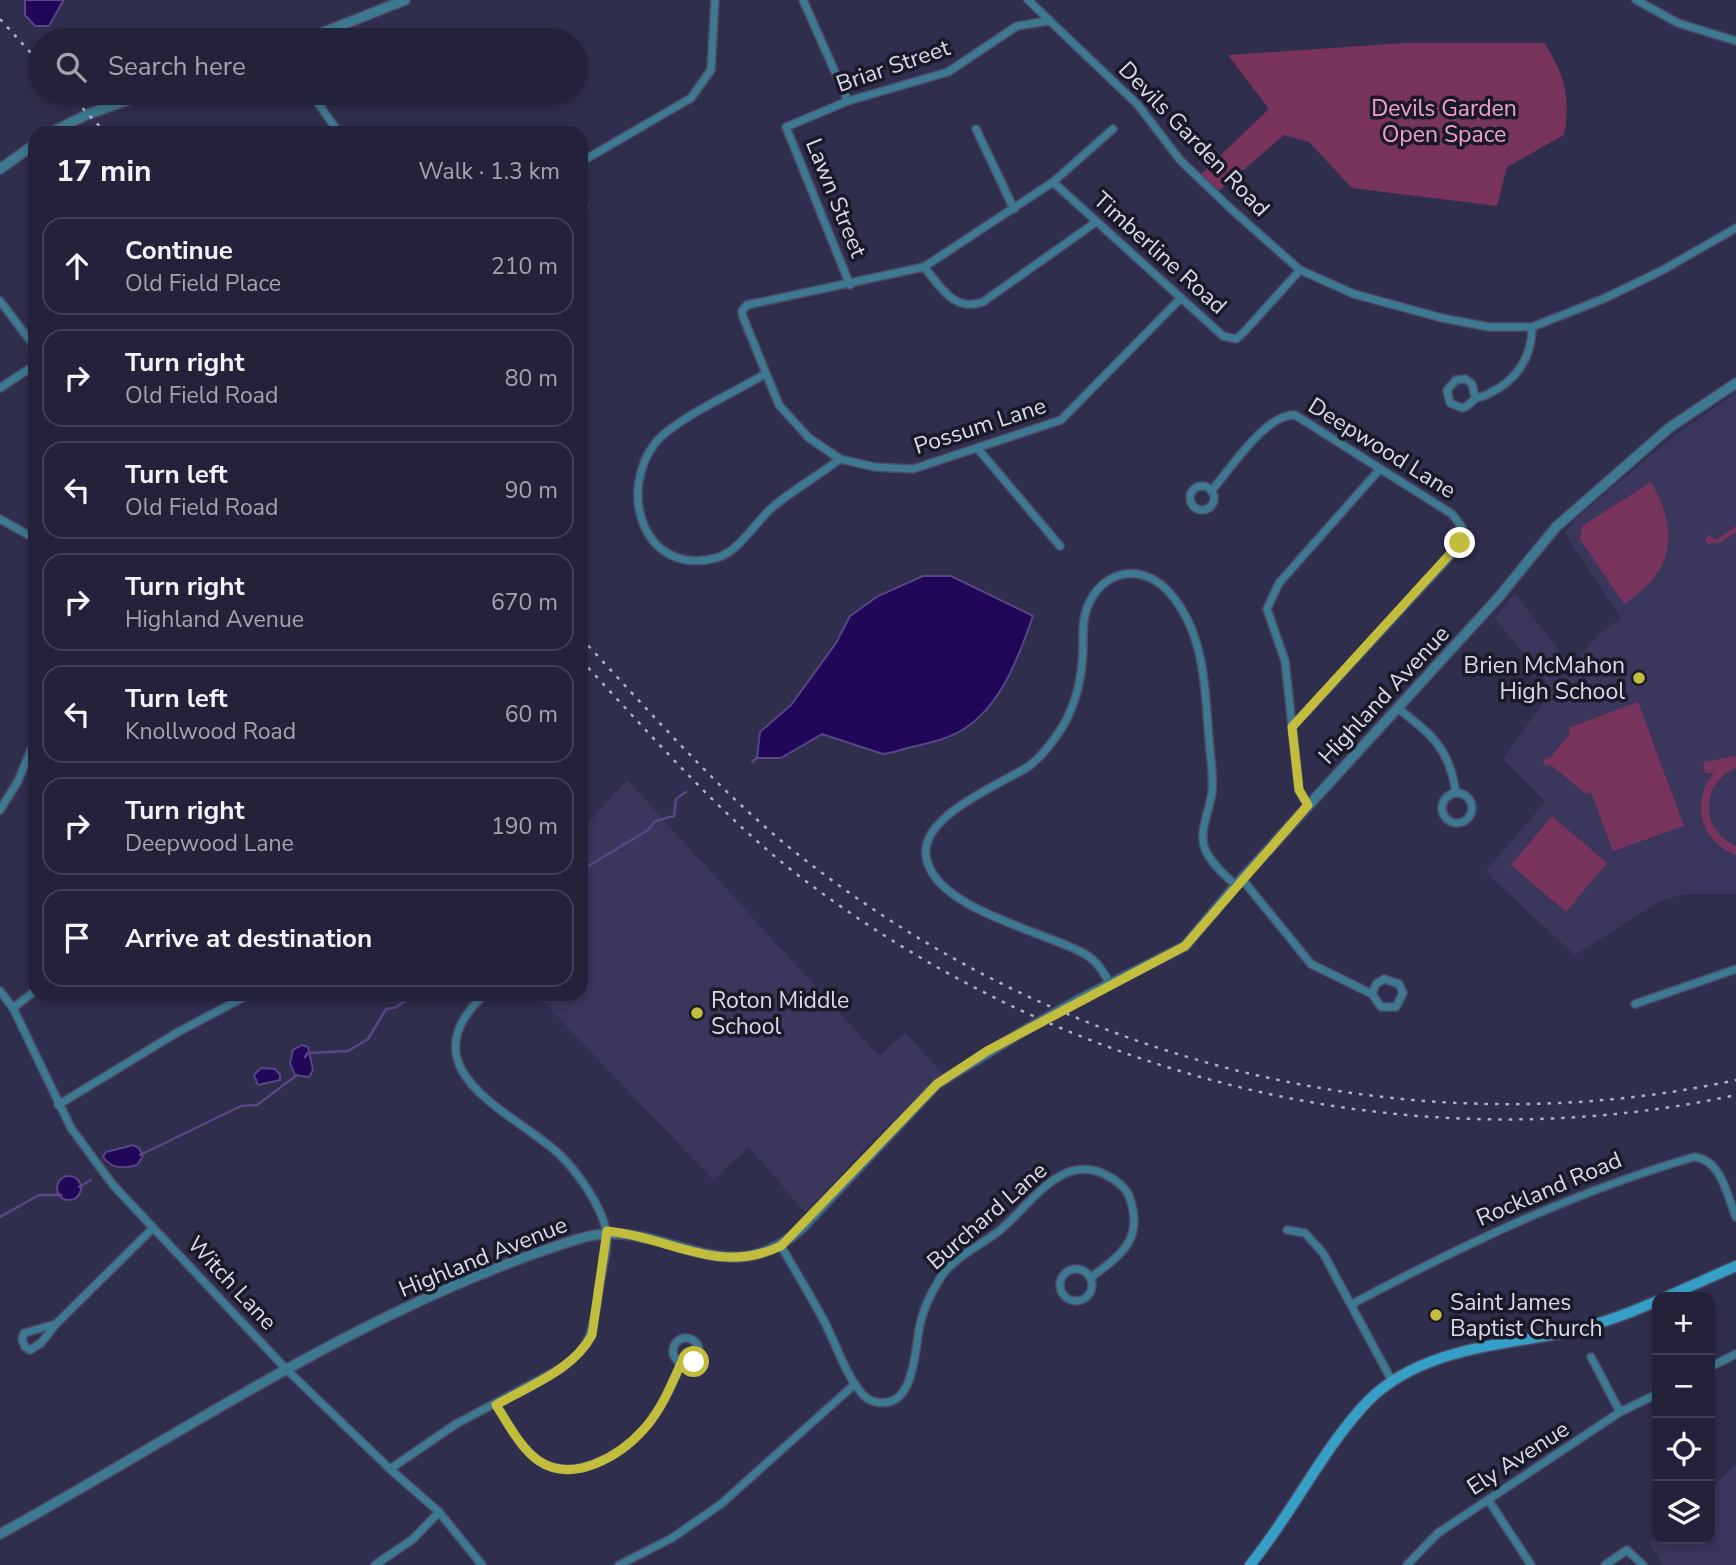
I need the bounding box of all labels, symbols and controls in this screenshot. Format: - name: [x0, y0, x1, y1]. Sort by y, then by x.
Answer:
- search box: [28, 28, 588, 105]
- street label: Briar Street: [832, 32, 955, 100]
- icon: search: [52, 48, 90, 86]
- text: Search here: [108, 49, 246, 84]
- street label: Devils Garden Road: [1112, 54, 1276, 224]
- park label: Devils Garden Open Space: [1371, 93, 1517, 150]
- street label: Lawn Street: [798, 134, 874, 263]
- text: 17 min: [56, 151, 152, 192]
- text: Walk · 1.3 km: [418, 156, 560, 187]
- street label: Timberline Road: [1087, 185, 1233, 321]
- text: Continue: [125, 233, 233, 268]
- icon: ahead: [58, 247, 96, 285]
- text: 210 m: [491, 251, 558, 282]
- text: Old Field Place: [125, 268, 281, 299]
- text: Turn right: [125, 345, 244, 380]
- icon: right: [58, 359, 96, 397]
- text: 80 m: [505, 363, 558, 394]
- text: Old Field Road: [125, 380, 278, 411]
- street label: Possum Lane: [910, 390, 1050, 462]
- street label: Deepwood Lane: [1302, 390, 1462, 506]
- text: Turn left: [125, 457, 228, 492]
- icon: left: [58, 471, 96, 509]
- text: 90 m: [505, 475, 558, 506]
- text: Old Field Road: [125, 492, 278, 523]
- route end: [1444, 527, 1475, 558]
- text: Turn right: [125, 569, 244, 604]
- icon: right: [58, 583, 96, 621]
- text: 670 m: [491, 587, 558, 618]
- text: Highland Avenue: [125, 604, 304, 635]
- street label: Highland Avenue: [1312, 619, 1456, 771]
- place label: Brien McMahon High School: [1464, 650, 1625, 707]
- marker: Brien McMahon High School: [1631, 670, 1647, 686]
- text: Turn left: [125, 681, 228, 716]
- icon: left: [58, 695, 96, 733]
- text: 60 m: [505, 699, 558, 730]
- text: Knollwood Road: [125, 716, 296, 747]
- text: Turn right: [125, 793, 244, 828]
- icon: right: [58, 807, 96, 845]
- text: 190 m: [491, 811, 558, 842]
- text: Deepwood Lane: [125, 828, 294, 859]
- icon: arrive: [58, 919, 96, 957]
- text: Arrive at destination: [125, 921, 372, 956]
- place label: Roton Middle School: [711, 985, 849, 1042]
- marker: Roton Middle School: [689, 1005, 705, 1021]
- street label: Rockland Road: [1472, 1144, 1626, 1234]
- street label: Burchard Lane: [920, 1155, 1054, 1277]
- street label: Highland Avenue: [394, 1209, 572, 1305]
- street label: Witch Lane: [180, 1229, 284, 1337]
- place label: Saint James Baptist Church: [1450, 1287, 1603, 1344]
- map controls: [1652, 1292, 1715, 1544]
- button: +: [1652, 1292, 1715, 1355]
- marker: Saint James Baptist Church: [1428, 1307, 1444, 1323]
- route start: [678, 1346, 709, 1377]
- button: −: [1652, 1355, 1715, 1418]
- street label: Ely Avenue: [1461, 1413, 1575, 1503]
- button: locate: [1652, 1418, 1715, 1481]
- button: layers: [1652, 1481, 1715, 1544]

